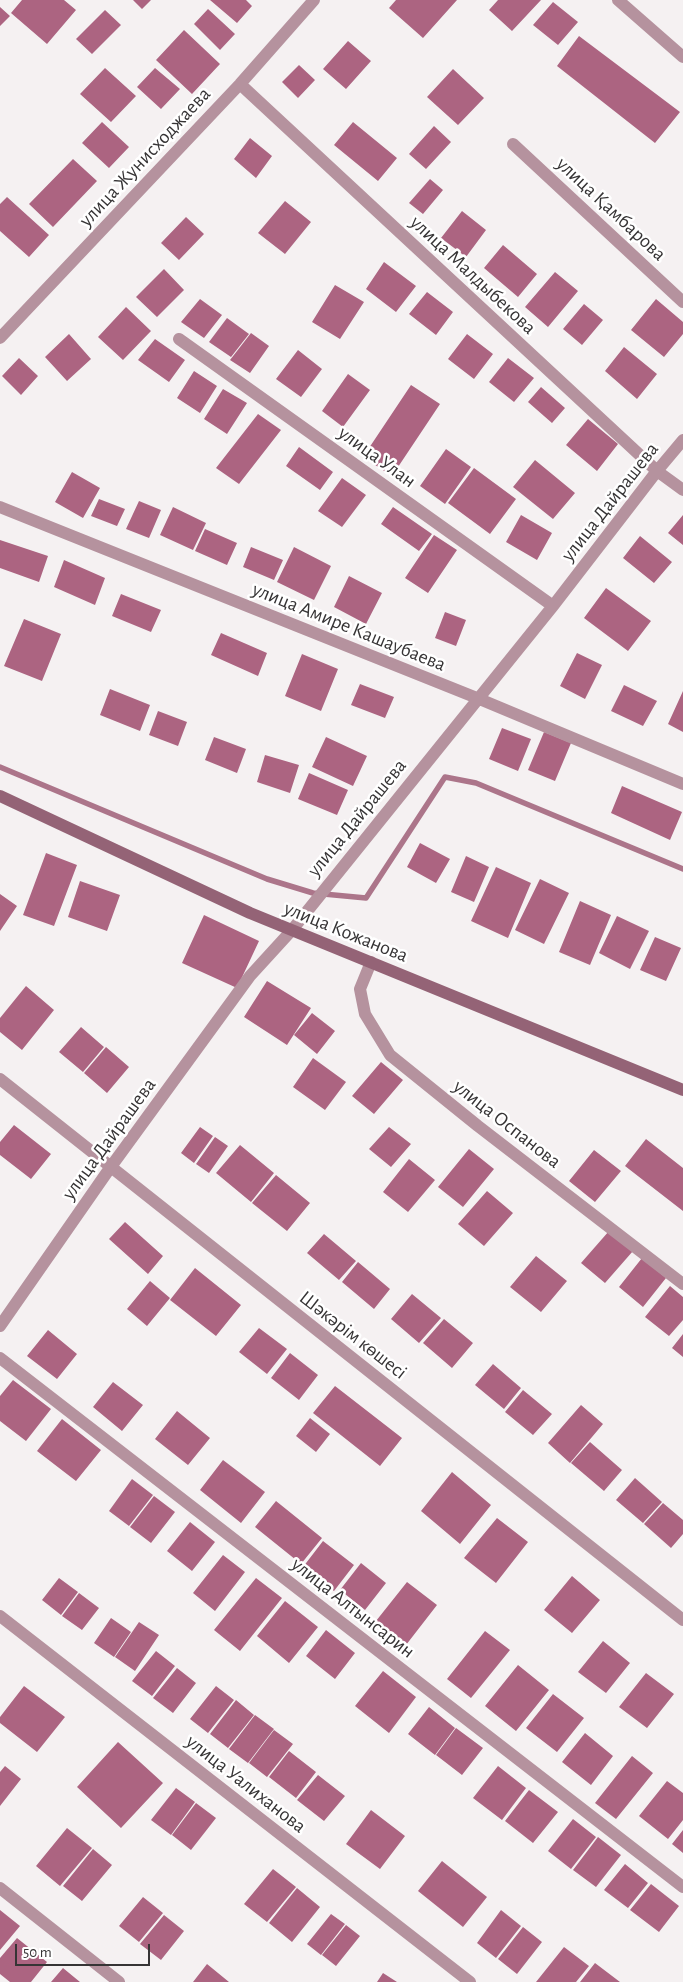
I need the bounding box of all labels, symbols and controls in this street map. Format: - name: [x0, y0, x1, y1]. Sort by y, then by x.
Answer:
- street label: улица Жунисходжаева: [74, 82, 216, 232]
- street label: улица Қамбарова: [551, 152, 671, 266]
- street label: улица Малдыбекова: [405, 210, 541, 340]
- street label: улица Улан: [334, 421, 420, 493]
- street label: улица Дайрашева: [556, 438, 664, 566]
- street label: улица Амире Кашаубаева: [249, 577, 449, 677]
- street label: улица Дайрашева: [302, 754, 412, 882]
- street label: улица Кожанова: [281, 896, 411, 968]
- street label: улица Дайрашева: [57, 1074, 161, 1204]
- street label: улица Оспанова: [448, 1074, 566, 1174]
- street label: Шәкәрім көшесі: [294, 1285, 412, 1385]
- street label: улица Алтынсарин: [286, 1552, 420, 1664]
- street label: улица Уалиханова: [181, 1730, 311, 1838]
- scale bar: [18, 1934, 152, 1966]
- text: 50 m: [23, 1945, 52, 1960]

